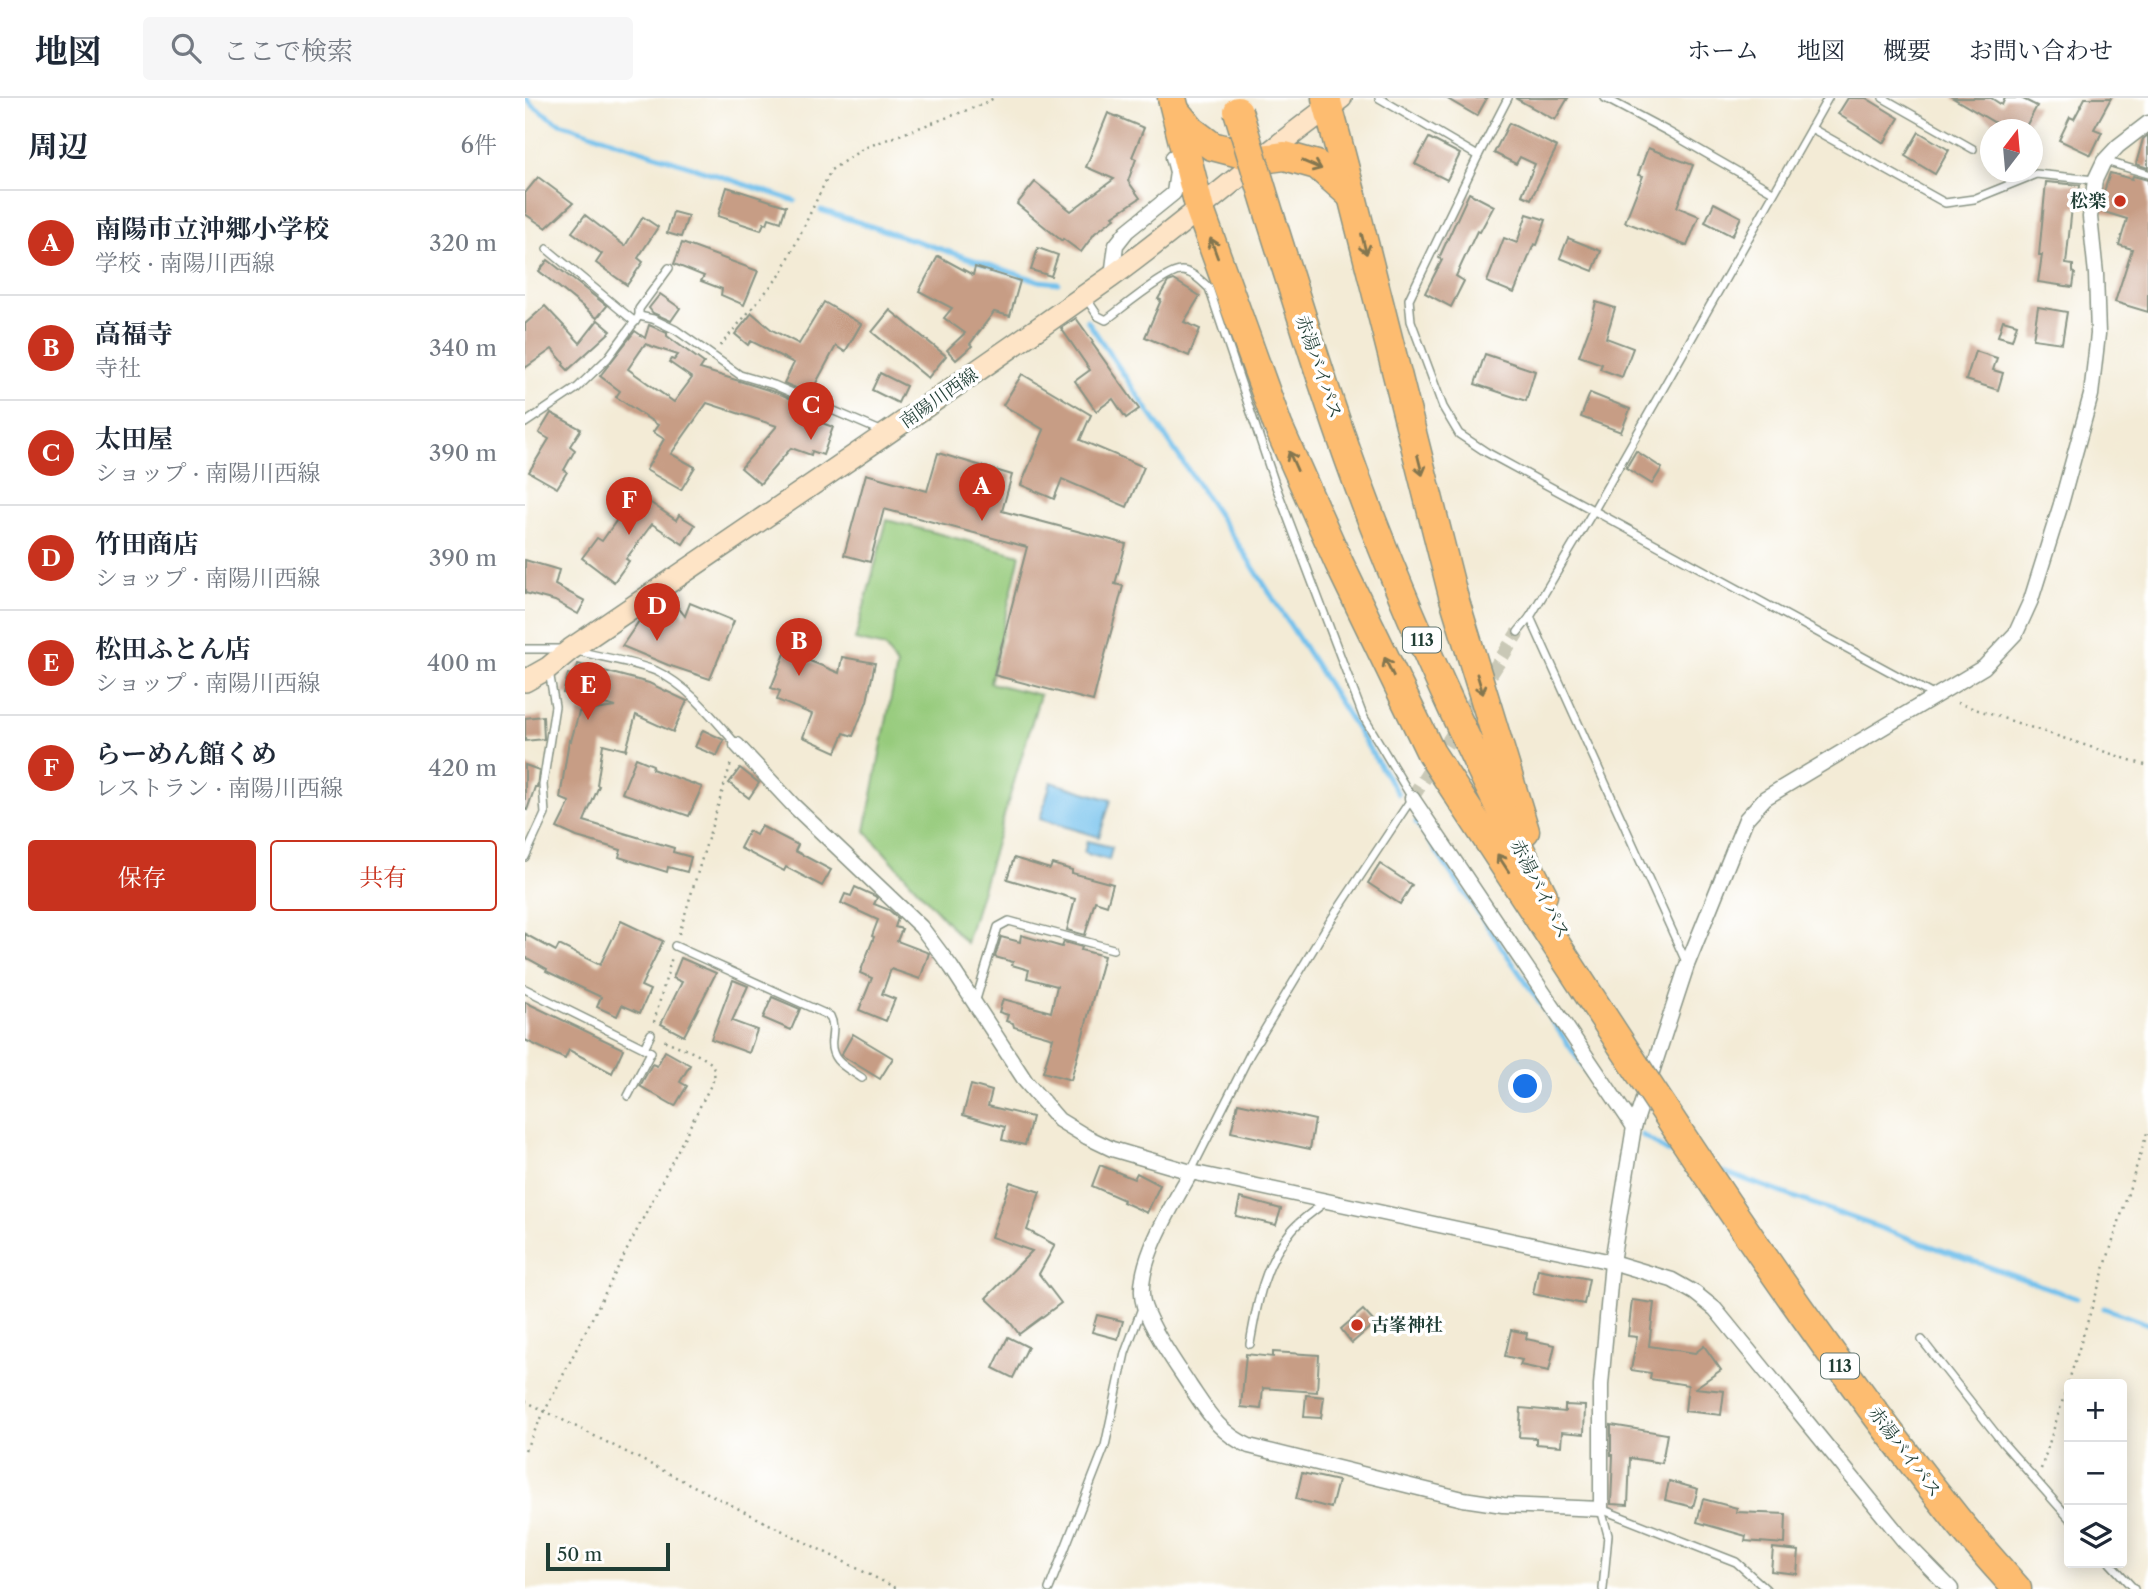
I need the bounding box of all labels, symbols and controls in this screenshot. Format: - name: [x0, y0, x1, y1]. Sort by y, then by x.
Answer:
- search box: [143, 17, 633, 80]
- icon: search: [167, 29, 205, 67]
- text: 地図: [35, 31, 101, 72]
- text: ここで検索: [223, 35, 353, 67]
- text: ホーム: [1687, 36, 1759, 65]
- text: 地図: [1797, 36, 1845, 65]
- text: 概要: [1883, 36, 1931, 65]
- text: お問い合わせ: [1969, 36, 2113, 65]
- north arrow: [1980, 119, 2043, 182]
- text: 周辺: [28, 128, 88, 165]
- text: 6件: [461, 131, 497, 159]
- one-way arrow: [1301, 159, 1322, 172]
- place label: 松楽: [2070, 190, 2106, 212]
- marker: 松楽: [2112, 193, 2128, 209]
- text: 南陽市立沖郷小学校: [95, 213, 329, 245]
- text: A: [42, 229, 60, 257]
- text: 320 m: [429, 229, 497, 257]
- one-way arrow: [1358, 232, 1371, 255]
- one-way arrow: [1207, 237, 1219, 259]
- text: 学校 · 南陽川西線: [95, 249, 275, 277]
- street label: 赤湯バイパス: [1291, 313, 1347, 421]
- text: 高福寺: [95, 318, 173, 350]
- text: B: [42, 334, 60, 362]
- text: 340 m: [429, 334, 497, 362]
- text: 寺社: [95, 354, 141, 382]
- street label: 南陽川西線: [896, 363, 982, 433]
- pin: C: [788, 382, 834, 440]
- text: 太田屋: [95, 423, 173, 455]
- text: C: [42, 439, 60, 467]
- text: 390 m: [429, 439, 497, 467]
- one-way arrow: [1286, 450, 1299, 472]
- one-way arrow: [1414, 453, 1427, 476]
- text: ショップ · 南陽川西線: [95, 459, 320, 487]
- pin: A: [959, 463, 1005, 521]
- pin: F: [606, 477, 652, 535]
- text: 竹田商店: [95, 528, 199, 560]
- text: D: [41, 544, 61, 572]
- text: 390 m: [429, 544, 497, 572]
- text: ショップ · 南陽川西線: [95, 564, 320, 592]
- pin: D: [634, 583, 680, 641]
- pin: B: [776, 618, 822, 676]
- road number: 113: [1403, 628, 1441, 652]
- text: 松田ふとん店: [95, 633, 251, 665]
- text: E: [43, 649, 59, 677]
- text: 400 m: [427, 649, 497, 677]
- one-way arrow: [1382, 657, 1396, 678]
- pin: E: [565, 662, 611, 720]
- text: ショップ · 南陽川西線: [95, 669, 320, 697]
- one-way arrow: [1474, 673, 1487, 695]
- text: らーめん館くめ: [95, 738, 277, 770]
- text: F: [43, 754, 59, 782]
- text: 420 m: [428, 754, 497, 782]
- text: レストラン · 南陽川西線: [95, 774, 343, 802]
- street label: 赤湯バイパス: [1506, 836, 1574, 942]
- button: 保存: [28, 840, 256, 911]
- button: 共有: [270, 840, 497, 911]
- one-way arrow: [1496, 854, 1511, 873]
- your location: [1508, 1069, 1542, 1103]
- place label: 古峯神社: [1371, 1314, 1443, 1336]
- marker: 古峯神社: [1349, 1317, 1365, 1333]
- road number: 113: [1821, 1354, 1859, 1378]
- map controls: [2064, 1379, 2127, 1568]
- button: +: [2064, 1379, 2127, 1442]
- street label: 赤湯バイパス: [1864, 1402, 1946, 1502]
- button: −: [2064, 1442, 2127, 1505]
- button: layers: [2064, 1505, 2127, 1568]
- scale bar: [546, 1540, 670, 1572]
- text: 50 m: [557, 1543, 602, 1566]

